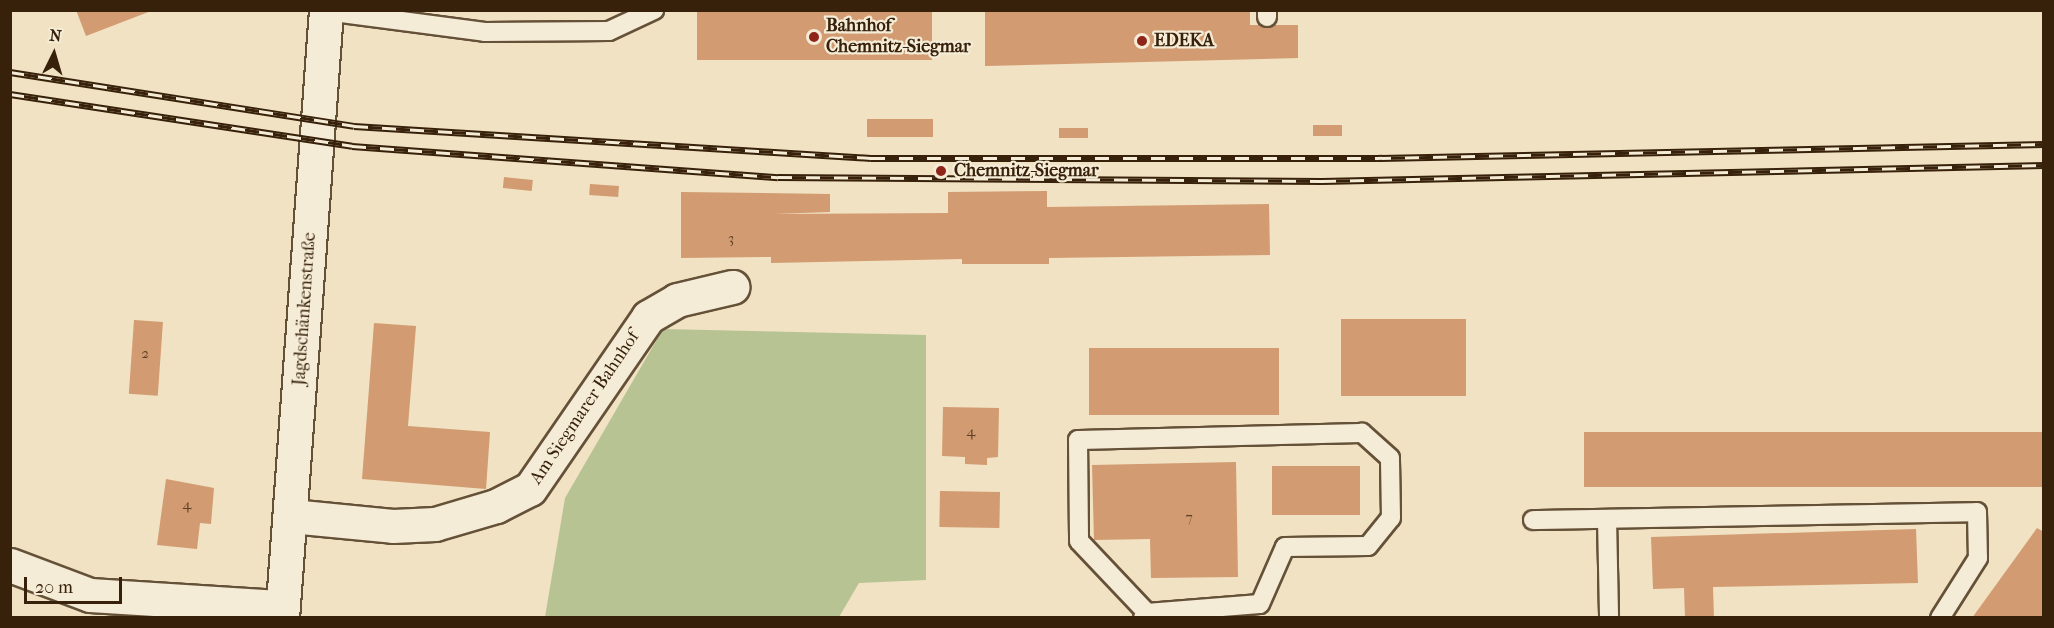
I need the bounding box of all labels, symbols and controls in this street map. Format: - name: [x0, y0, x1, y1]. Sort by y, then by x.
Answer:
- place label: Bahnhof Chemnitz-Siegmar: [826, 16, 971, 58]
- north arrow: [24, 24, 84, 84]
- text: N: [49, 26, 62, 46]
- marker: Bahnhof Chemnitz-Siegmar: [807, 30, 821, 44]
- place label: EDEKA: [1154, 30, 1214, 52]
- marker: EDEKA: [1135, 34, 1149, 48]
- place label: Chemnitz-Siegmar: [954, 160, 1099, 182]
- marker: Chemnitz-Siegmar: [932, 162, 950, 180]
- house number: 3: [728, 230, 734, 248]
- street label: Jagdschänkenstraße: [289, 232, 321, 386]
- street label: Am Siegmarer Bahnhof: [526, 327, 644, 489]
- house number: 2: [141, 345, 149, 363]
- house number: 4: [967, 423, 975, 441]
- house number: 4: [183, 496, 191, 514]
- house number: 7: [1185, 509, 1193, 527]
- scale bar: [27, 565, 124, 603]
- text: 20 m: [35, 577, 73, 598]

